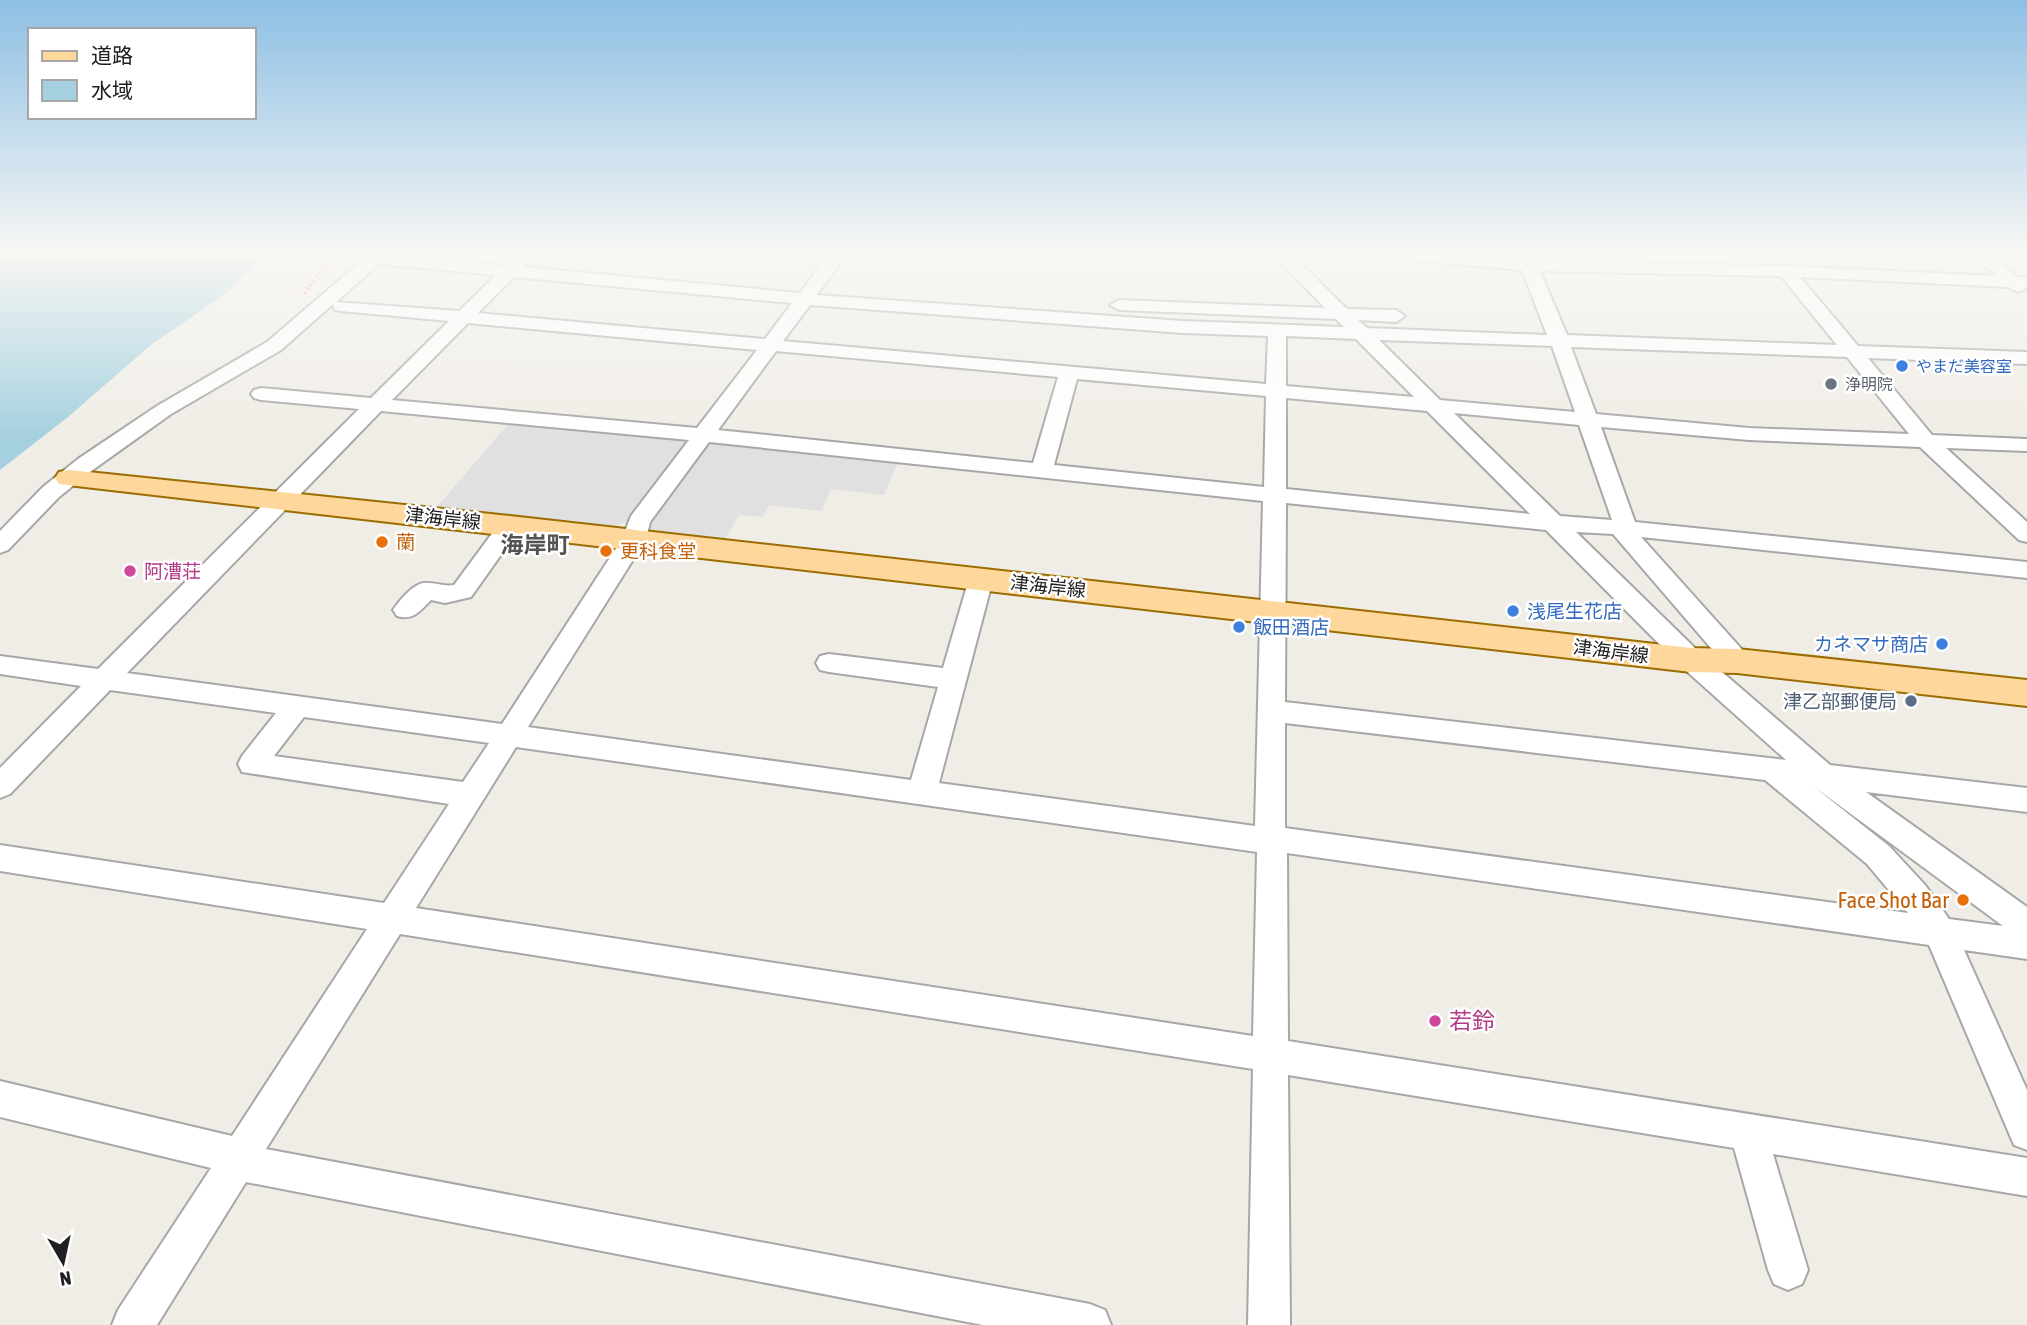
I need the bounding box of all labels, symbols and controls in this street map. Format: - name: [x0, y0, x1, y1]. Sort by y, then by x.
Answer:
- legend: [28, 28, 256, 119]
- text: 道路: [91, 43, 133, 67]
- text: 水域: [91, 78, 133, 102]
- place label: やまだ美容室: [1916, 357, 2012, 375]
- marker: やまだ美容室: [1894, 358, 1910, 374]
- place label: 浄明院: [1845, 375, 1893, 393]
- marker: 浄明院: [1823, 376, 1839, 392]
- street label: 津海岸線: [404, 503, 482, 533]
- place label: 蘭: [396, 531, 415, 553]
- district label: 海岸町: [501, 532, 570, 558]
- marker: 蘭: [374, 534, 390, 550]
- place label: 更科食堂: [620, 540, 696, 562]
- marker: 更科食堂: [598, 543, 614, 559]
- place label: 阿漕荘: [144, 560, 201, 582]
- marker: 阿漕荘: [122, 563, 138, 579]
- street label: 津海岸線: [1009, 571, 1087, 601]
- place label: 浅尾生花店: [1527, 600, 1622, 622]
- marker: 浅尾生花店: [1505, 603, 1521, 619]
- place label: 飯田酒店: [1253, 616, 1329, 638]
- marker: 飯田酒店: [1231, 619, 1247, 635]
- place label: カネマサ商店: [1814, 633, 1928, 655]
- street label: 津海岸線: [1572, 635, 1650, 667]
- marker: カネマサ商店: [1934, 636, 1950, 652]
- place label: 津乙部郵便局: [1783, 690, 1897, 712]
- marker: 津乙部郵便局: [1903, 693, 1919, 709]
- place label: Face Shot Bar: [1838, 887, 1950, 913]
- marker: Face Shot Bar: [1955, 892, 1971, 908]
- place label: 若鈴: [1449, 1008, 1495, 1034]
- marker: 若鈴: [1427, 1013, 1443, 1029]
- north arrow: [28, 1227, 98, 1297]
- text: N: [58, 1267, 73, 1291]

